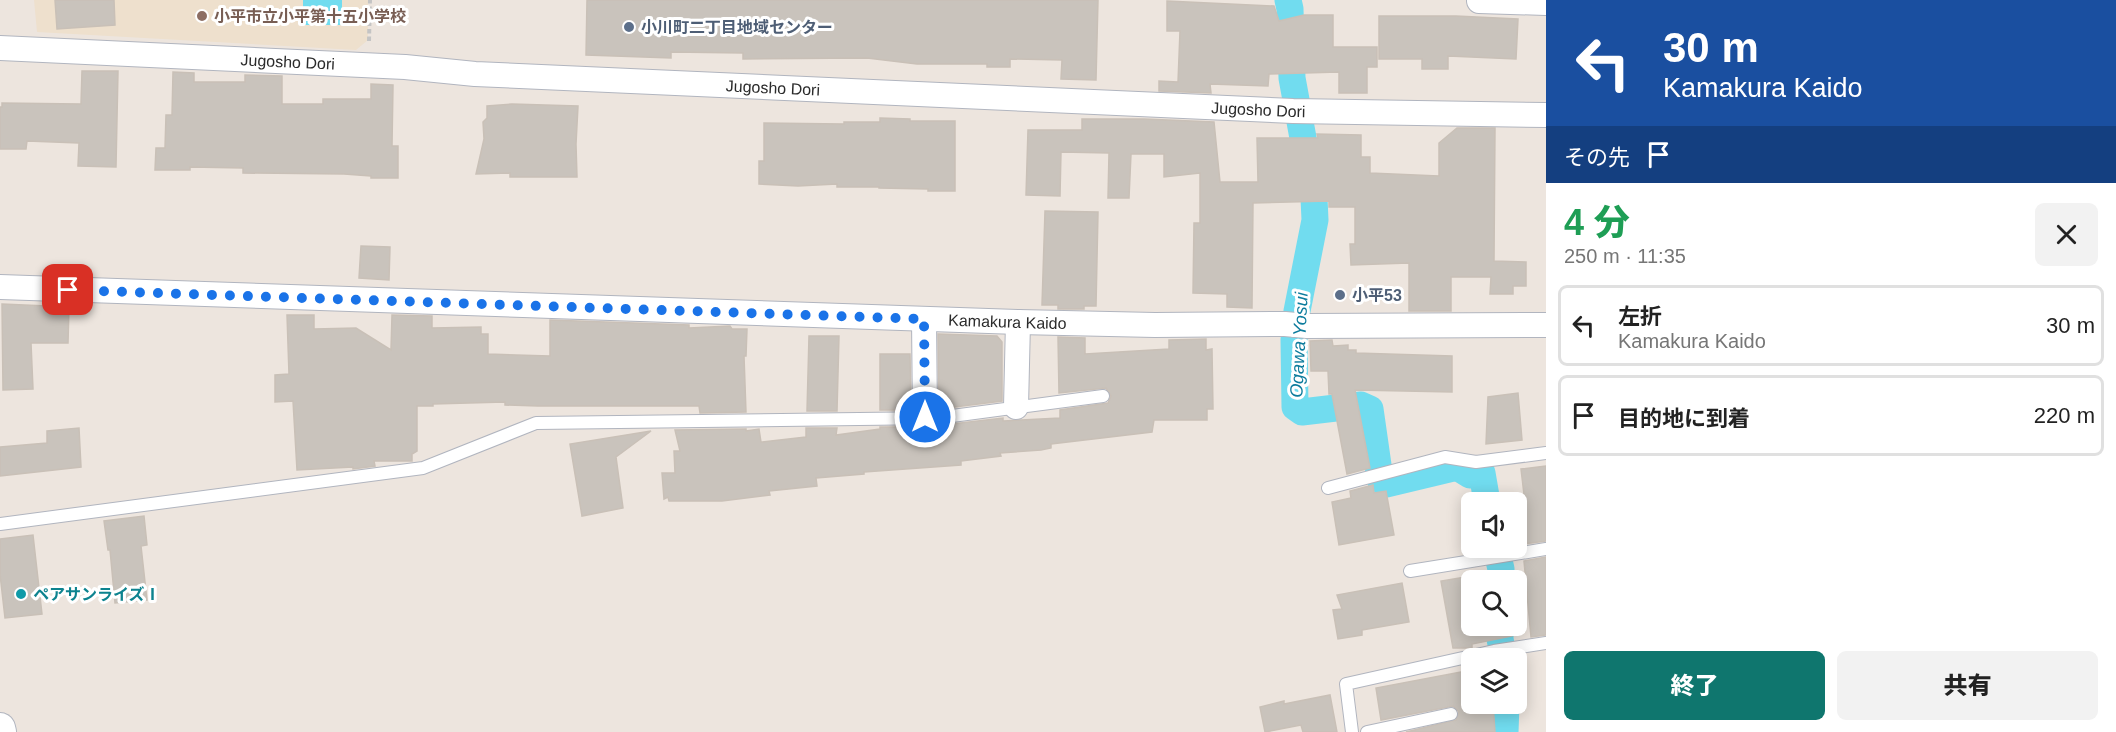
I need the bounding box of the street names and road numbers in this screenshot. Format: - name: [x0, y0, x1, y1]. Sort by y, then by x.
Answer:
- street label: Jugosho Dori: [240, 51, 335, 72]
- street label: Jugosho Dori: [725, 77, 820, 98]
- street label: Jugosho Dori: [1211, 99, 1306, 120]
- street label: Kamakura Kaido: [948, 311, 1067, 332]

